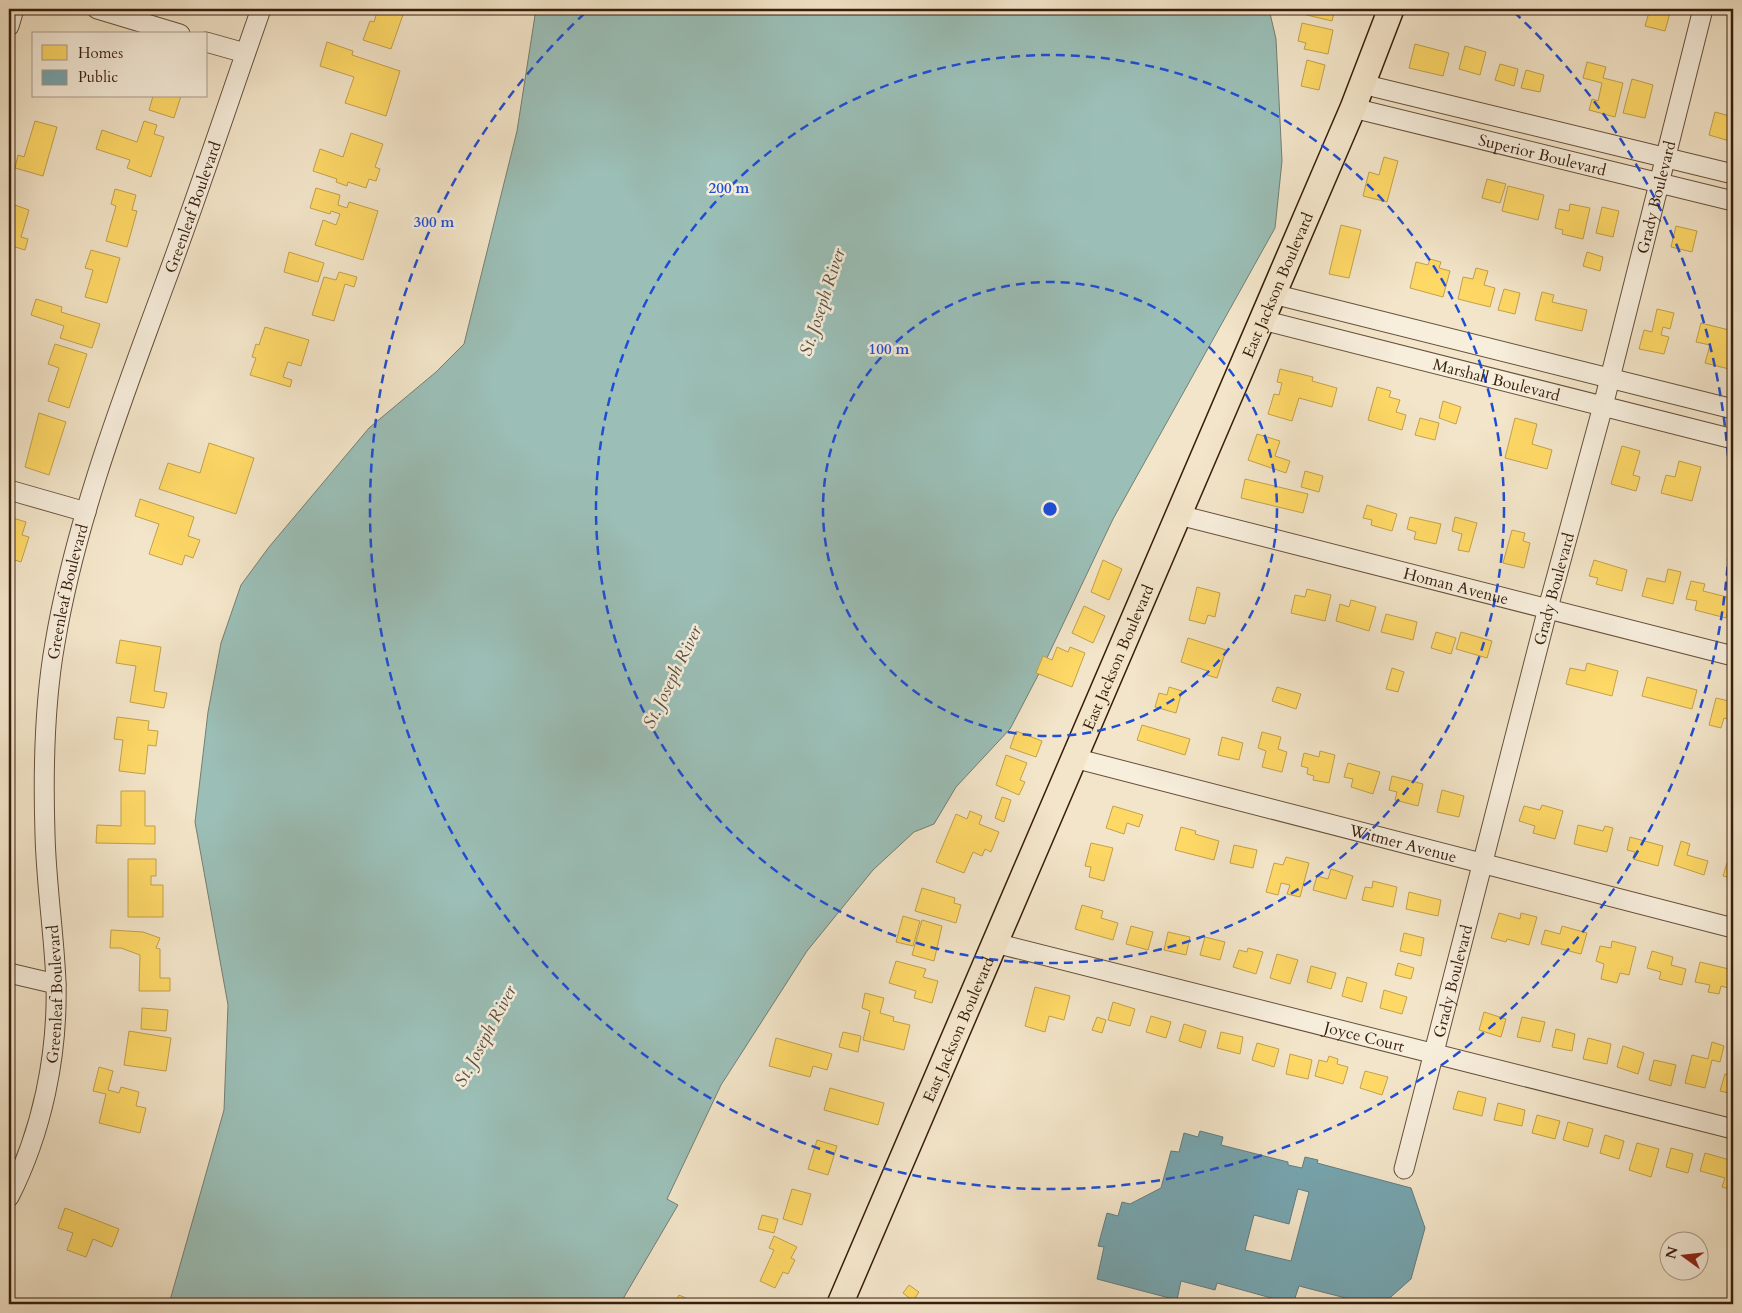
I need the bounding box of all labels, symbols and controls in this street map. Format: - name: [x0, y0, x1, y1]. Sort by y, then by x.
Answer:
- legend: [32, 32, 208, 98]
- text: Homes: [78, 43, 123, 63]
- text: Public: [78, 67, 118, 87]
- street label: Superior Boulevard: [1476, 129, 1609, 182]
- street label: Greenleaf Boulevard: [160, 138, 227, 276]
- street label: Grady Boulevard: [1632, 138, 1682, 256]
- text: 200 m: [709, 178, 750, 198]
- street label: East Jackson Boulevard: [1237, 209, 1319, 361]
- text: 300 m: [414, 212, 455, 232]
- water label: St. Joseph River: [793, 244, 852, 359]
- text: 100 m: [869, 339, 910, 359]
- street label: Marshall Boulevard: [1430, 354, 1563, 407]
- centre of rings: [1041, 500, 1059, 518]
- street label: Greenleaf Boulevard: [42, 521, 94, 661]
- street label: Grady Boulevard: [1529, 530, 1580, 648]
- street label: Homan Avenue: [1401, 563, 1511, 610]
- street label: East Jackson Boulevard: [1078, 581, 1160, 733]
- water label: St. Joseph River: [637, 621, 709, 733]
- street label: Witmer Avenue: [1346, 819, 1459, 868]
- street label: Grady Boulevard: [1428, 922, 1478, 1040]
- street label: Greenleaf Boulevard: [41, 924, 68, 1065]
- street label: East Jackson Boulevard: [918, 953, 1000, 1106]
- water label: St. Joseph River: [448, 980, 523, 1091]
- street label: Joyce Court: [1320, 1016, 1407, 1058]
- north arrow: [1660, 1230, 1710, 1280]
- text: N: [1661, 1244, 1683, 1261]

